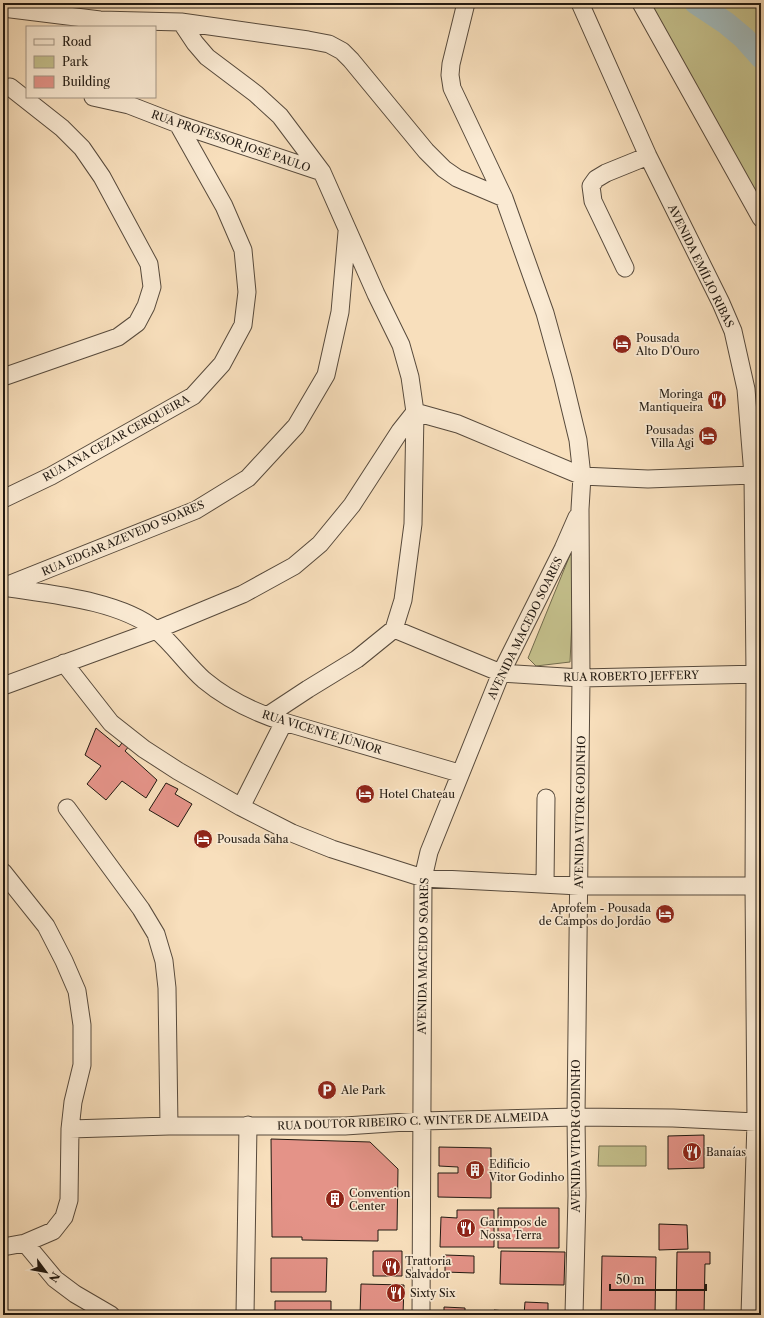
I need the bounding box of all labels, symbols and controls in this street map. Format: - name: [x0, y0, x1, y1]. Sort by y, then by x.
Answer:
- legend: [26, 26, 156, 98]
- text: Road: [62, 34, 92, 49]
- text: Park: [62, 54, 89, 69]
- text: Building: [62, 74, 110, 89]
- street label: RUA PROFESSOR JOSÉ PAULO: [149, 107, 313, 175]
- street label: AVENIDA EMÍLIO RIBAS: [665, 201, 737, 330]
- place label: Pousada Alto D'Ouro: [635, 331, 700, 358]
- hotel icon: Pousada Alto D'Ouro: [611, 333, 633, 355]
- place label: Moringa Mantiqueira: [639, 387, 703, 414]
- restaurant icon: Moringa Mantiqueira: [706, 389, 728, 411]
- street label: RUA ANA CEZAR CERQUEIRA: [40, 391, 193, 484]
- place label: Pousadas Villa Agi: [646, 423, 695, 450]
- hotel icon: Pousadas Villa Agi: [697, 425, 719, 447]
- street label: RUA EDGAR AZEVEDO SOARES: [39, 497, 207, 579]
- street label: AVENIDA MACEDO SOARES: [484, 554, 566, 703]
- street label: RUA ROBERTO JEFFERY: [563, 668, 699, 684]
- street label: RUA VICENTE JÚNIOR: [260, 707, 385, 757]
- street label: AVENIDA VITOR GODINHO: [572, 735, 588, 890]
- hotel icon: Hotel Chateau: [354, 783, 376, 805]
- place label: Hotel Chateau: [379, 787, 455, 801]
- hotel icon: Pousada Saha: [192, 828, 214, 850]
- place label: Pousada Saha: [217, 832, 289, 846]
- street label: AVENIDA MACEDO SOARES: [415, 877, 431, 1036]
- place label: Aprofem - Pousada de Campos do Jordão: [539, 901, 651, 928]
- hotel icon: Aprofem - Pousada de Campos do Jordão: [654, 903, 676, 925]
- street label: AVENIDA VITOR GODINHO: [569, 1059, 583, 1214]
- parking icon: Ale Park: [316, 1079, 338, 1101]
- place label: Ale Park: [340, 1083, 386, 1097]
- street label: RUA DOUTOR RIBEIRO C. WINTER DE ALMEIDA: [277, 1109, 550, 1133]
- restaurant icon: Banaías: [681, 1141, 703, 1163]
- place label: Banaías: [706, 1145, 746, 1159]
- place label: Edifício Vitor Godinho: [488, 1157, 565, 1184]
- building icon: Edifício Vitor Godinho: [464, 1159, 486, 1181]
- place label: Convention Center: [349, 1186, 411, 1213]
- building icon: Convention Center: [324, 1188, 346, 1210]
- place label: Garimpos de Nossa Terra: [480, 1215, 547, 1242]
- restaurant icon: Garimpos de Nossa Terra: [455, 1217, 477, 1239]
- north arrow: [26, 1252, 66, 1292]
- place label: Trattoria Salvador: [405, 1254, 451, 1281]
- restaurant icon: Trattoria Salvador: [380, 1256, 402, 1278]
- scale bar: [610, 1266, 706, 1292]
- text: N: [46, 1270, 63, 1285]
- text: 50 m: [616, 1272, 645, 1287]
- restaurant icon: Sixty Six: [385, 1282, 407, 1304]
- place label: Sixty Six: [410, 1286, 456, 1300]

